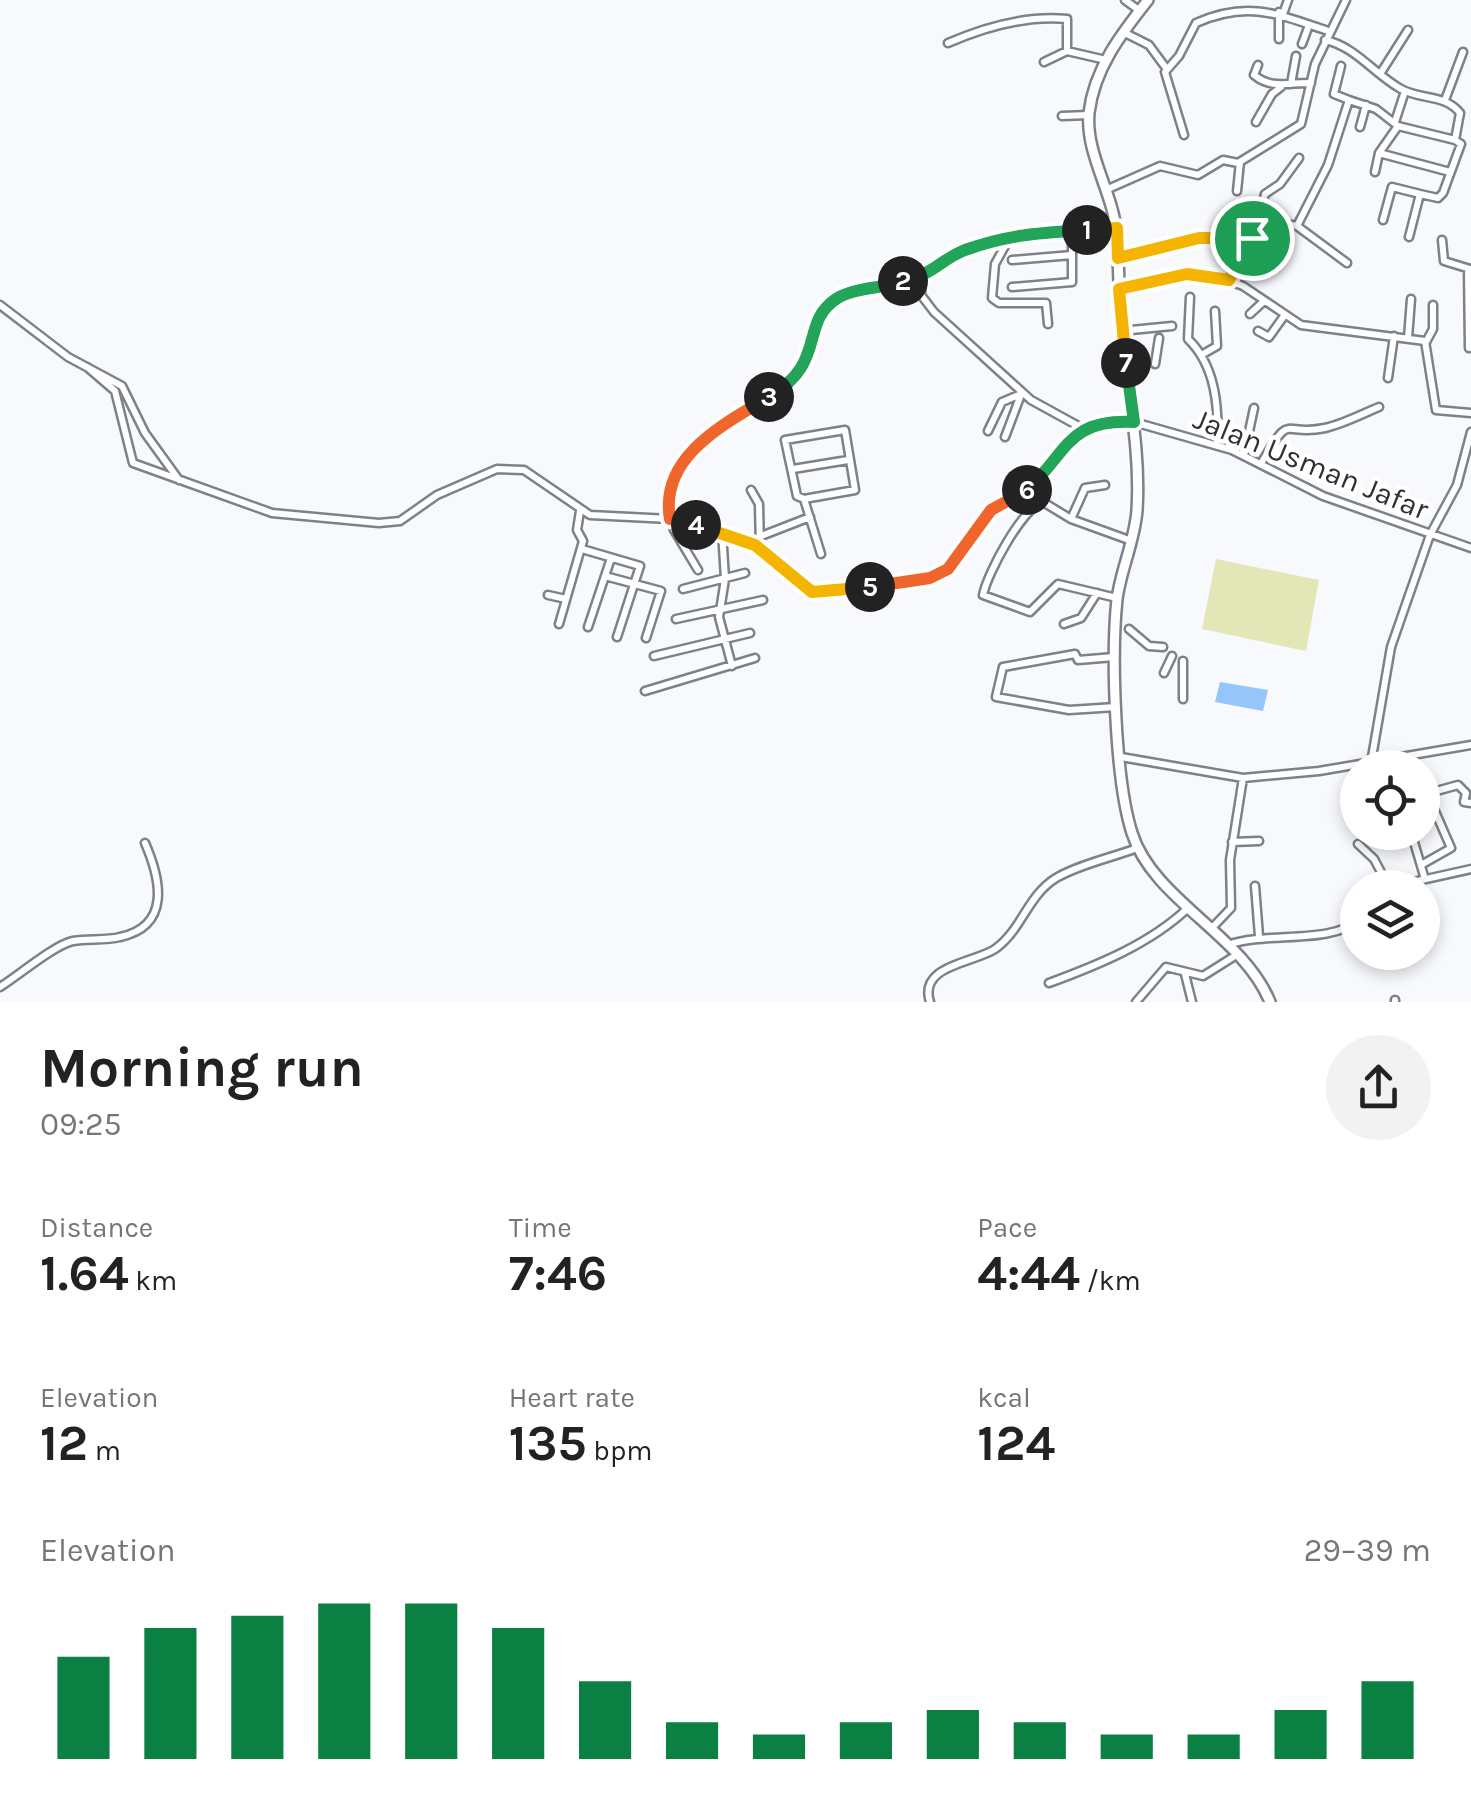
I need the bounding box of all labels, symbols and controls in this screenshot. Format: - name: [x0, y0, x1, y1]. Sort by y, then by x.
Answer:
- pin: [1210, 196, 1295, 281]
- pin: 1: [1062, 205, 1112, 255]
- icon: arrive: [1225, 211, 1280, 266]
- text: 1: [1082, 213, 1092, 246]
- pin: 2: [878, 256, 928, 306]
- text: 2: [895, 264, 911, 297]
- pin: 7: [1101, 338, 1151, 388]
- text: 7: [1119, 346, 1133, 379]
- pin: 3: [744, 372, 794, 422]
- text: 3: [760, 380, 778, 413]
- street label: Jalan Usman Jafar: [1188, 400, 1434, 528]
- pin: 6: [1002, 465, 1052, 515]
- text: 6: [1019, 473, 1036, 506]
- pin: 4: [671, 500, 721, 550]
- text: 4: [688, 508, 704, 541]
- pin: 5: [845, 562, 895, 612]
- text: 5: [862, 570, 878, 603]
- map controls: [1340, 750, 1440, 970]
- button: locate: [1340, 750, 1440, 850]
- button: layers: [1340, 870, 1440, 970]
- button: share: [1326, 1035, 1431, 1140]
- text: Morning run: [40, 1036, 364, 1100]
- text: 09:25: [40, 1106, 122, 1143]
- text: Distance: [40, 1211, 153, 1244]
- text: Time: [509, 1211, 572, 1244]
- text: Pace: [977, 1211, 1037, 1244]
- text: 1.64: [40, 1244, 129, 1303]
- text: 7:46: [509, 1244, 607, 1303]
- text: 4:44: [977, 1244, 1080, 1303]
- text: km: [129, 1264, 177, 1297]
- text: /km: [1080, 1264, 1141, 1297]
- text: Elevation: [40, 1381, 159, 1414]
- text: Heart rate: [509, 1381, 635, 1414]
- text: kcal: [977, 1381, 1031, 1414]
- text: 12: [40, 1414, 88, 1473]
- text: 135: [509, 1414, 587, 1473]
- text: 124: [977, 1414, 1055, 1473]
- text: m: [88, 1434, 121, 1467]
- text: bpm: [587, 1434, 653, 1467]
- text: Elevation: [40, 1532, 175, 1569]
- text: 29–39 m: [1304, 1532, 1431, 1569]

